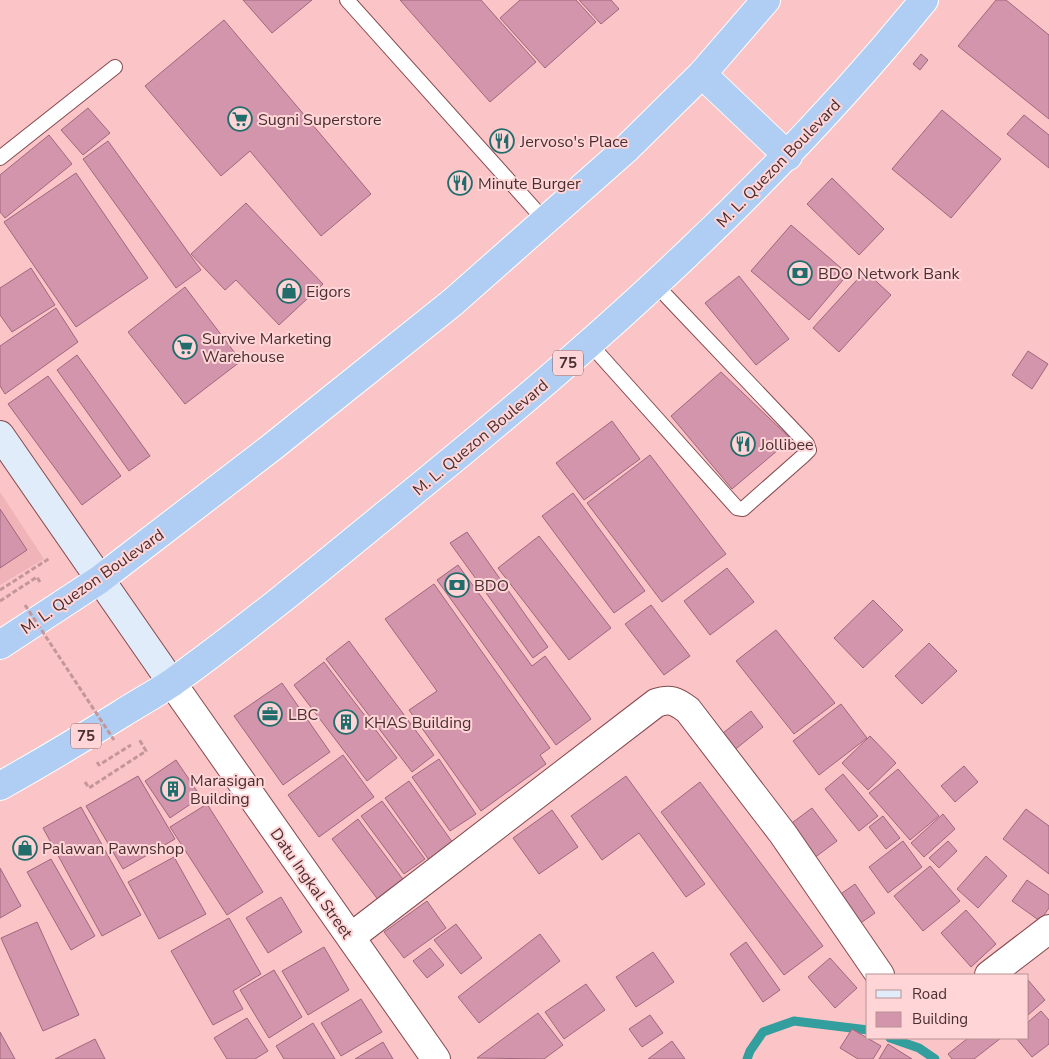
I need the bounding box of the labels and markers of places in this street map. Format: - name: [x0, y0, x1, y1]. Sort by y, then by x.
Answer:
- supermarket icon: Sugni Superstore: [227, 106, 253, 132]
- place label: Sugni Superstore: [258, 109, 382, 131]
- restaurant icon: Jervoso's Place: [489, 128, 515, 154]
- place label: Jervoso's Place: [519, 131, 628, 153]
- restaurant icon: Minute Burger: [447, 170, 473, 196]
- place label: Minute Burger: [478, 173, 581, 195]
- bank icon: BDO Network Bank: [787, 260, 813, 286]
- place label: BDO Network Bank: [818, 263, 961, 285]
- shop icon: Eigors: [276, 278, 302, 304]
- place label: Eigors: [306, 281, 351, 303]
- place label: Survive Marketing Warehouse: [202, 328, 332, 368]
- supermarket icon: Survive Marketing Warehouse: [172, 334, 198, 360]
- restaurant icon: Jollibee: [730, 431, 756, 457]
- place label: Jollibee: [759, 434, 814, 456]
- bank icon: BDO: [444, 572, 470, 598]
- place label: BDO: [474, 575, 509, 597]
- office icon: LBC: [257, 701, 283, 727]
- place label: LBC: [288, 704, 319, 726]
- building icon: KHAS Building: [333, 709, 359, 735]
- place label: KHAS Building: [364, 712, 471, 734]
- place label: Marasigan Building: [190, 770, 265, 810]
- building icon: Marasigan Building: [160, 776, 186, 802]
- shop icon: Palawan Pawnshop: [12, 835, 38, 861]
- place label: Palawan Pawnshop: [42, 838, 184, 860]

